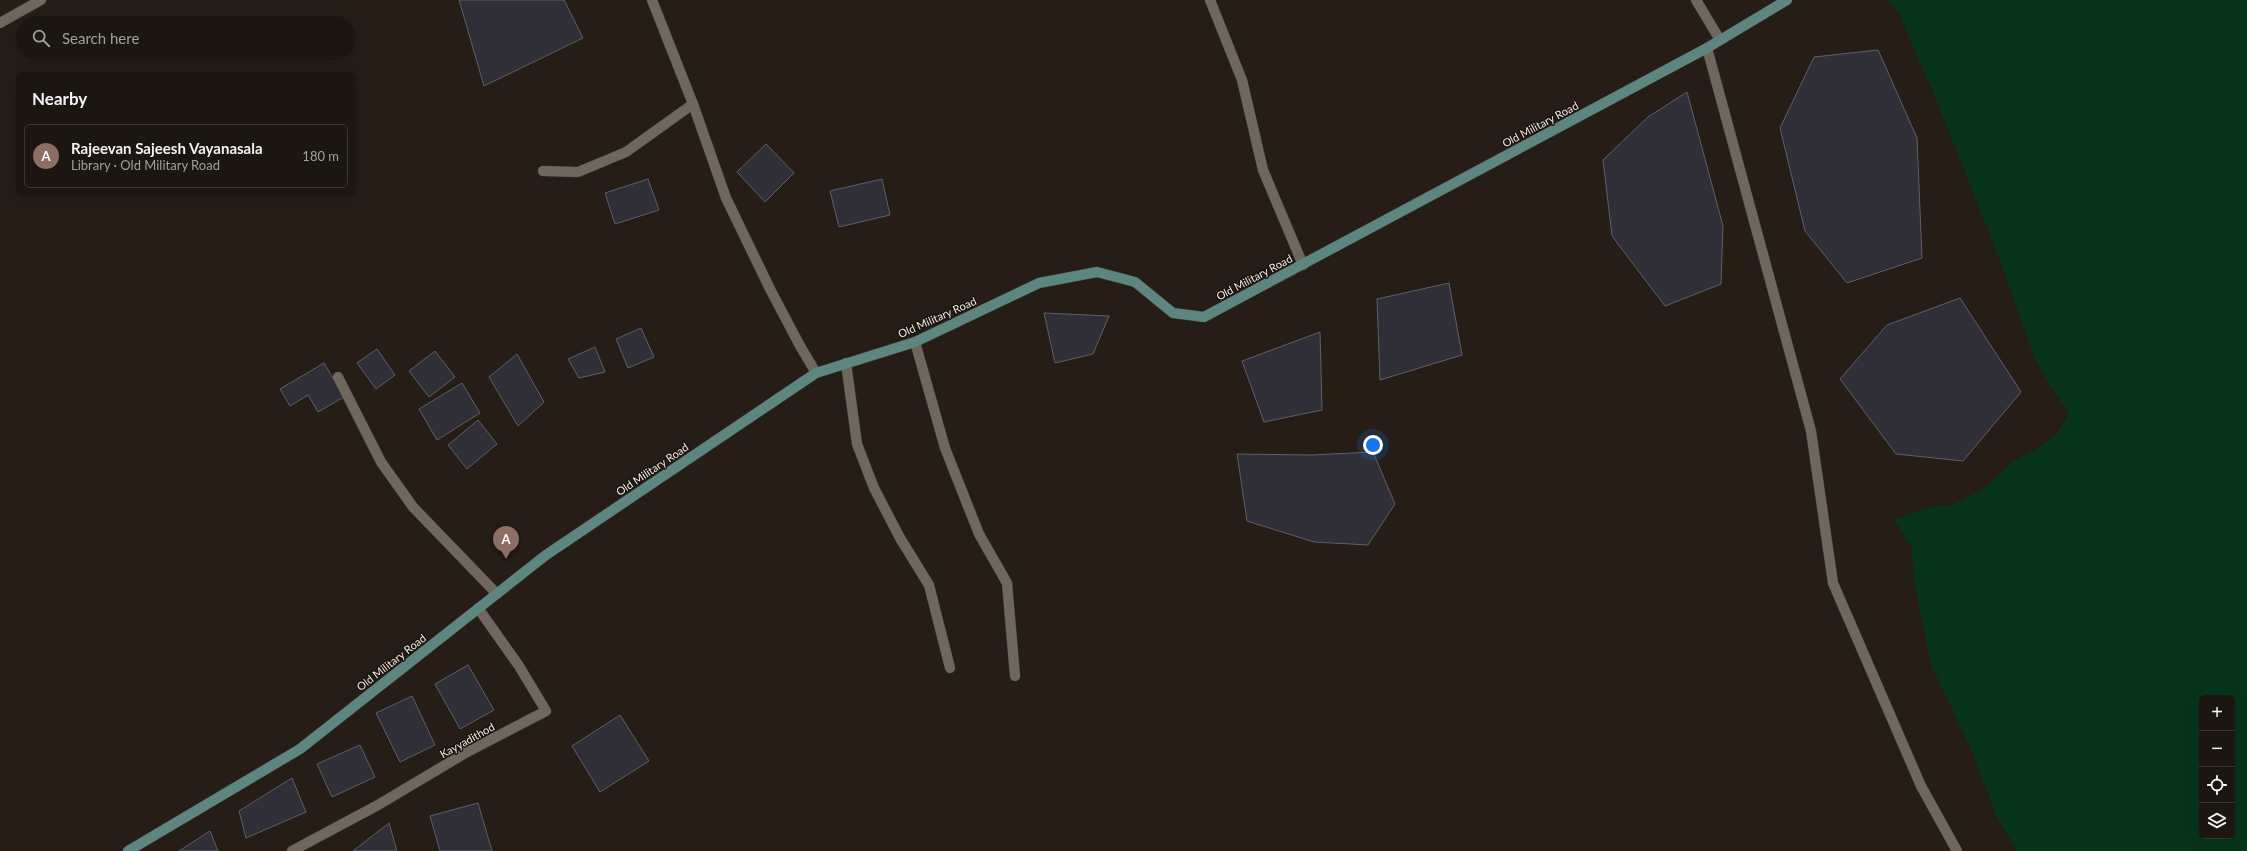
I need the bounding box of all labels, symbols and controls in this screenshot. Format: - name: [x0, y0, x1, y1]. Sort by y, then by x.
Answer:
- search box: [16, 16, 356, 60]
- icon: search: [30, 27, 52, 49]
- text: Search here: [62, 29, 139, 47]
- text: Nearby: [32, 88, 87, 109]
- street label: Old Military Road: [1500, 98, 1580, 150]
- text: Rajeevan Sajeesh Vayanasala: [71, 139, 263, 157]
- text: A: [41, 148, 51, 164]
- text: 180 m: [302, 148, 339, 164]
- text: Library · Old Military Road: [71, 157, 220, 173]
- street label: Old Military Road: [1214, 251, 1294, 303]
- street label: Old Military Road: [896, 294, 978, 340]
- your location: [1363, 435, 1383, 455]
- street label: Old Military Road: [613, 440, 691, 498]
- pin: A: [493, 526, 519, 559]
- street label: Old Military Road: [354, 631, 428, 693]
- map controls: [2199, 695, 2235, 839]
- button: +: [2199, 695, 2235, 731]
- street label: Kayyadithod: [437, 720, 497, 760]
- button: −: [2199, 731, 2235, 767]
- button: locate: [2199, 767, 2235, 803]
- button: layers: [2199, 803, 2235, 839]

